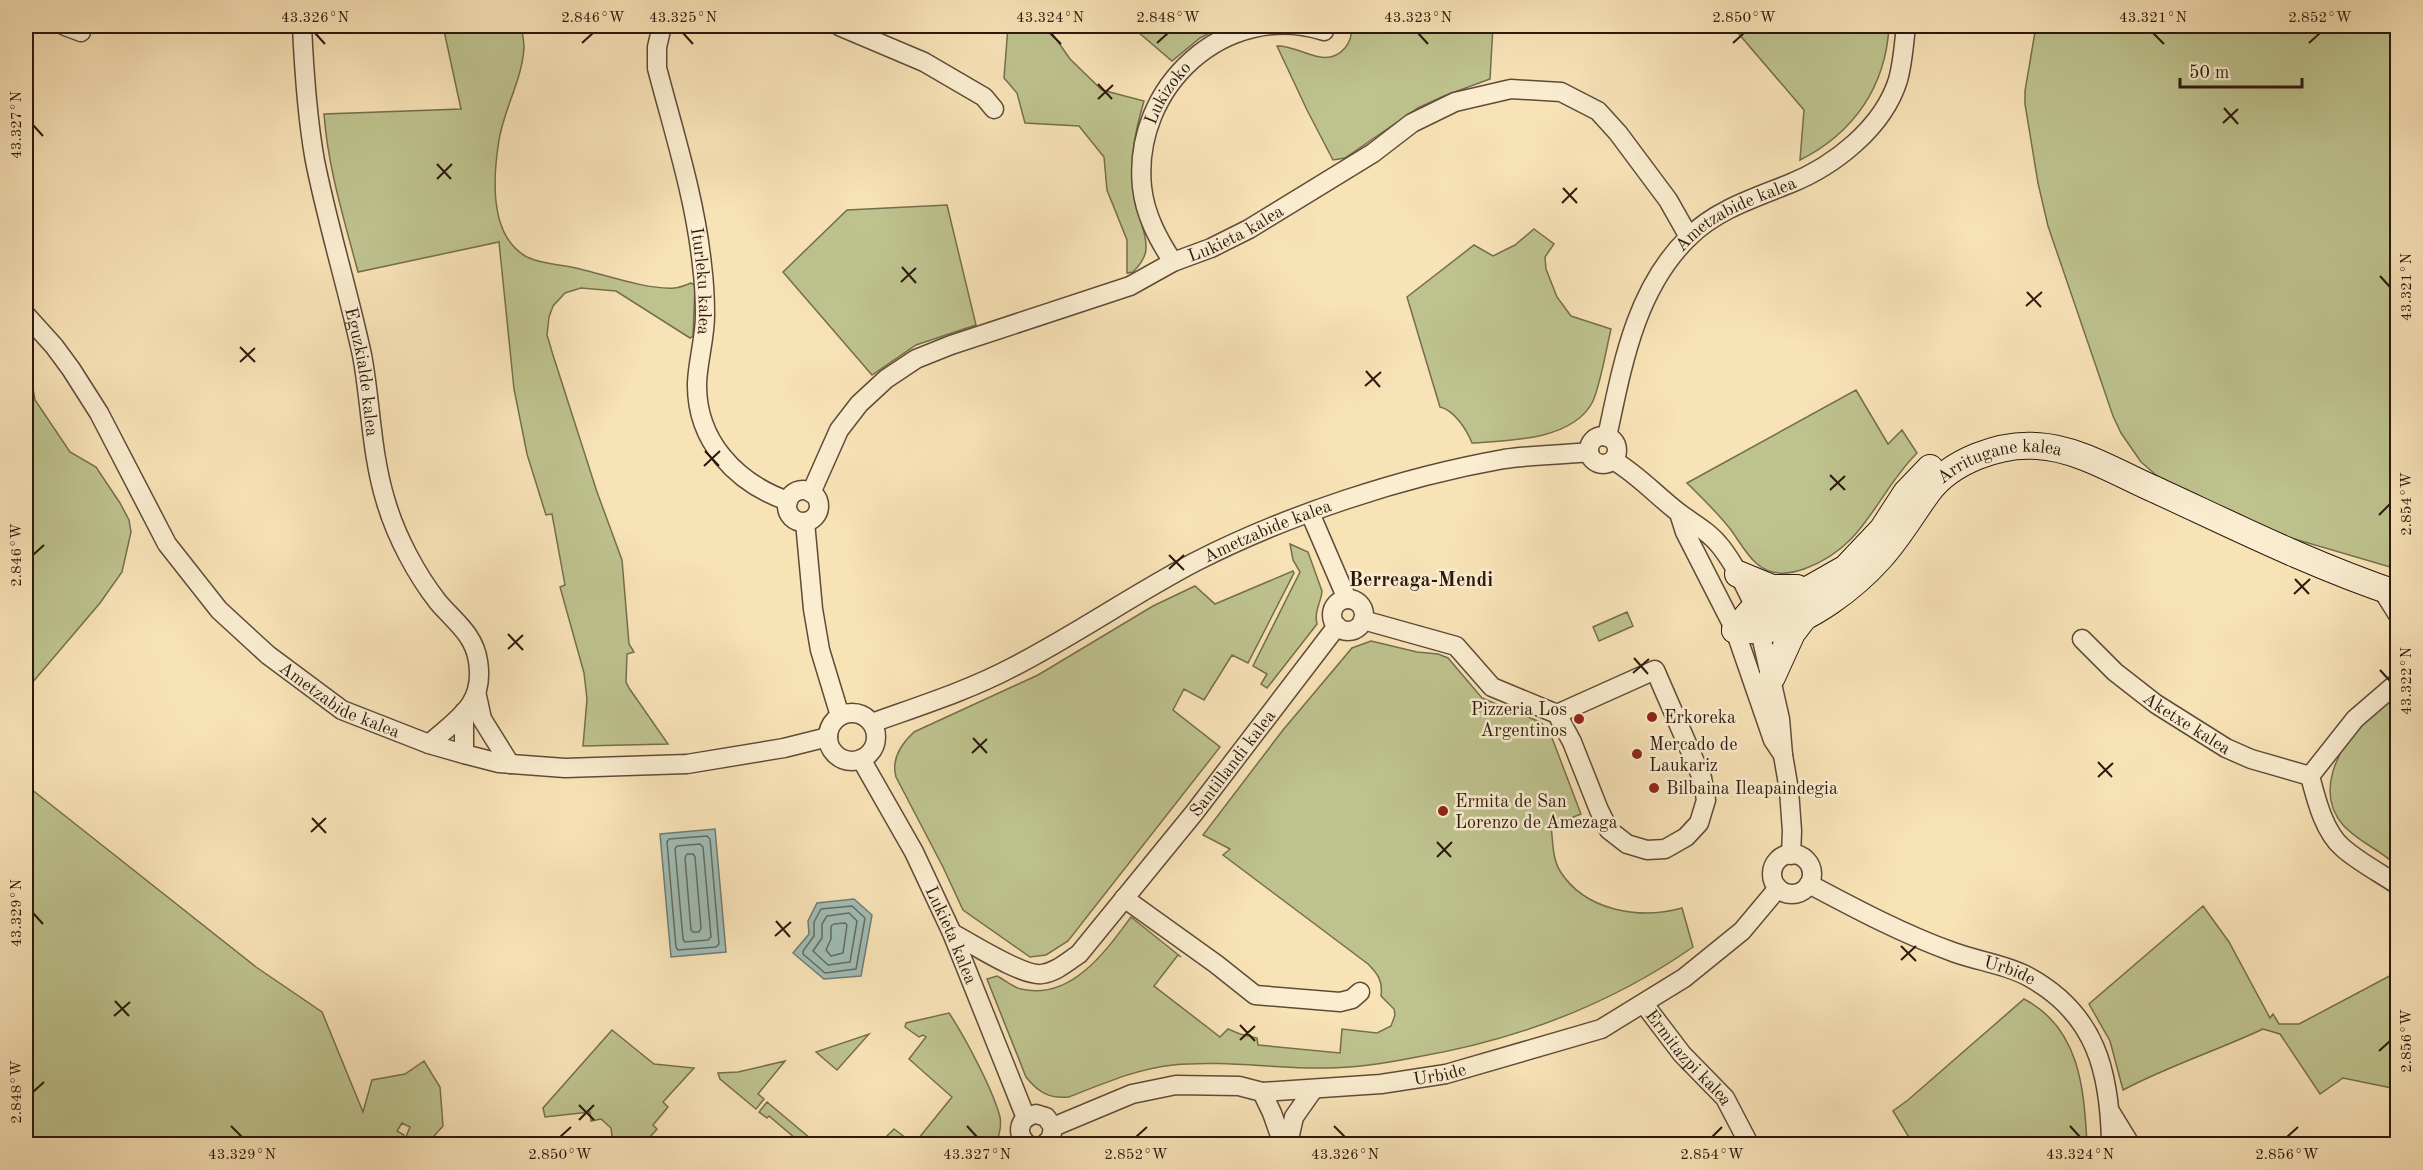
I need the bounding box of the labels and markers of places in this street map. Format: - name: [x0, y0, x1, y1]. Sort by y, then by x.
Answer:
- place label: Pizzeria Los Argentinos: [1471, 701, 1567, 740]
- place label: Erkoreka: [1664, 709, 1736, 727]
- marker: Erkoreka: [1645, 710, 1659, 724]
- marker: Pizzeria Los Argentinos: [1572, 712, 1586, 726]
- place label: Mercado de Laukariz: [1649, 736, 1738, 775]
- marker: Mercado de Laukariz: [1630, 747, 1644, 761]
- place label: Bilbaina Ileapaindegia: [1666, 780, 1838, 798]
- marker: Bilbaina Ileapaindegia: [1647, 781, 1661, 795]
- place label: Ermita de San Lorenzo de Amezaga: [1455, 793, 1618, 832]
- marker: Ermita de San Lorenzo de Amezaga: [1436, 804, 1450, 818]

